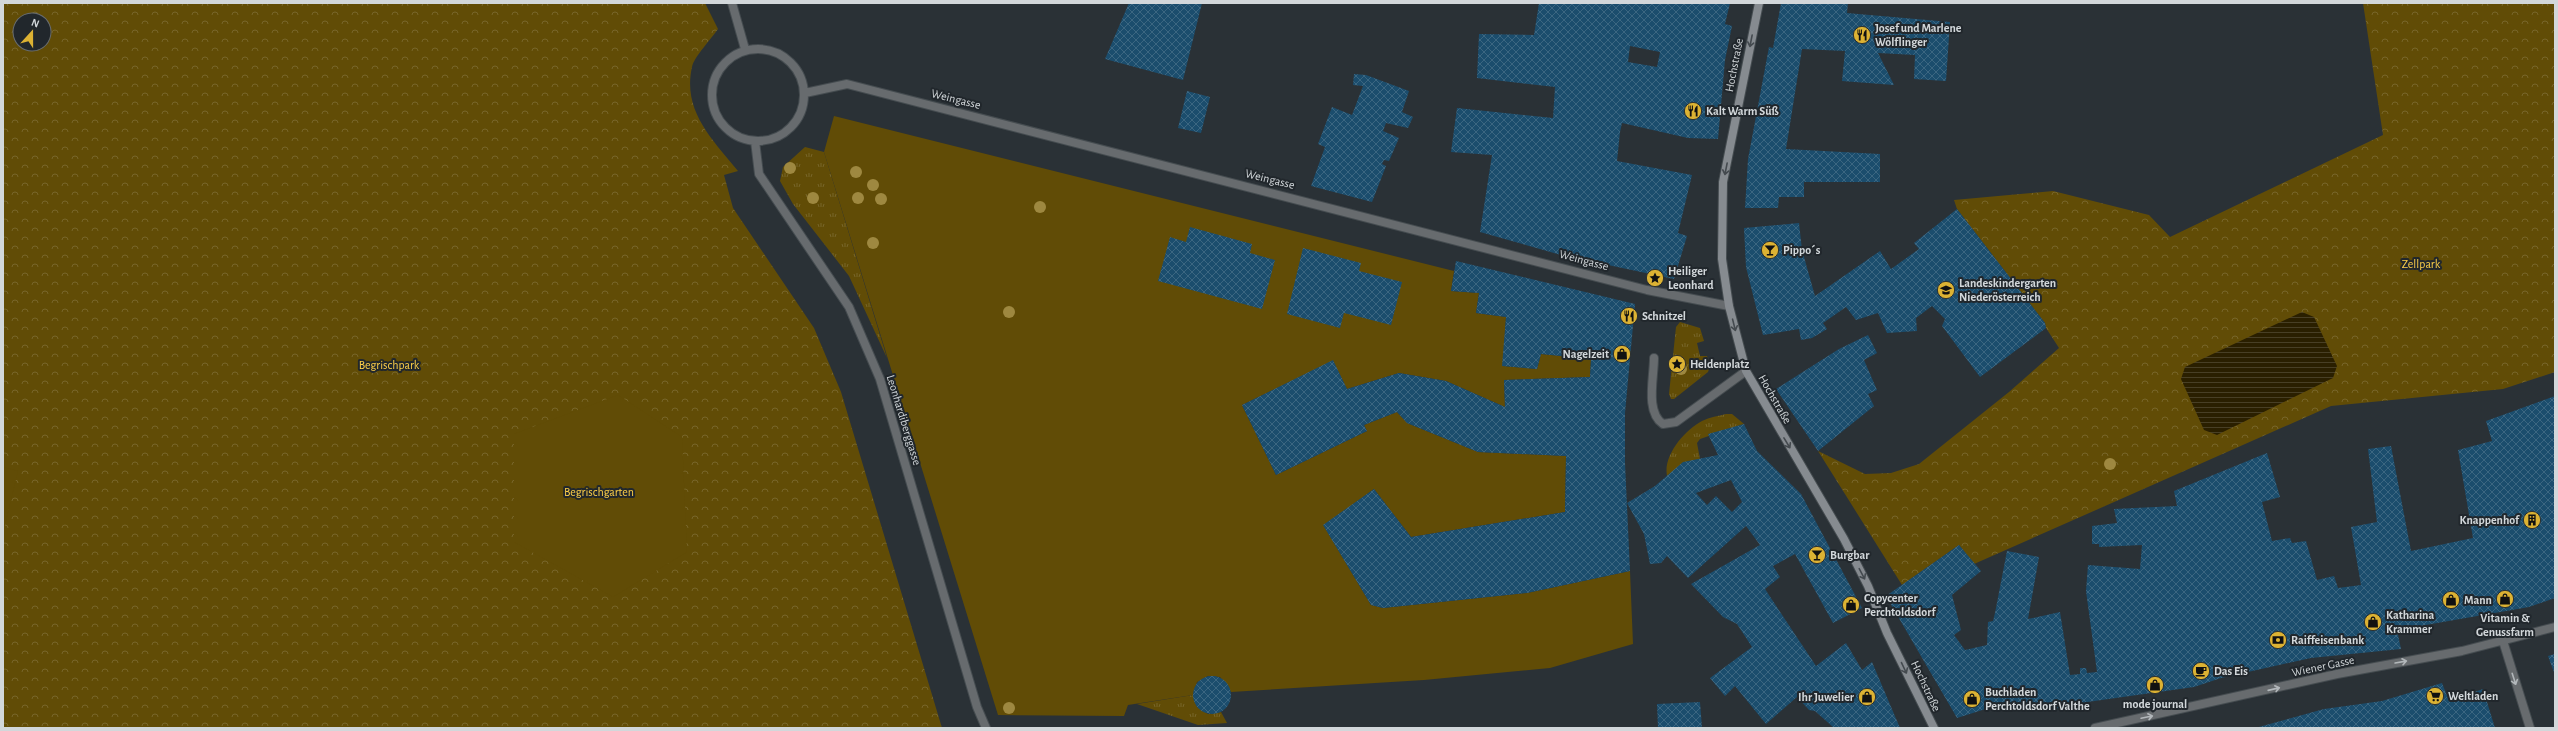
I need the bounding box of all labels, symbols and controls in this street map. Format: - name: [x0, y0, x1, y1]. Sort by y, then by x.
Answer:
- north arrow: [12, 12, 52, 52]
- text: N: [30, 17, 41, 30]
- place label: Josef und Marlene Wölflinger: [1875, 22, 1962, 48]
- restaurant icon: Josef und Marlene Wölflinger: [1852, 25, 1872, 45]
- one-way arrow: [1747, 34, 1755, 47]
- street label: Hochstraße: [1723, 37, 1745, 93]
- street label: Weingasse: [930, 87, 982, 111]
- restaurant icon: Kalt Warm Süß: [1683, 101, 1703, 121]
- place label: Kalt Warm Süß: [1706, 105, 1779, 117]
- one-way arrow: [1721, 162, 1729, 175]
- street label: Weingasse: [1244, 167, 1296, 191]
- bar icon: Pippo´s: [1760, 240, 1780, 260]
- place label: Pippo´s: [1783, 244, 1821, 256]
- street label: Weingasse: [1558, 248, 1610, 272]
- park label: Zellpark: [2402, 258, 2441, 270]
- place label: Heiliger Leonhard: [1668, 265, 1714, 291]
- place icon: Heiliger Leonhard: [1645, 268, 1665, 288]
- place label: Landeskindergarten Niederösterreich: [1959, 277, 2056, 303]
- school or university icon: Landeskindergarten Niederösterreich: [1936, 280, 1956, 300]
- restaurant icon: Schnitzel: [1619, 306, 1639, 326]
- place label: Schnitzel: [1642, 310, 1686, 322]
- one-way arrow: [1731, 318, 1739, 331]
- shop icon: Nagelzeit: [1612, 344, 1632, 364]
- place label: Nagelzeit: [1562, 348, 1609, 360]
- place icon: Heldenplatz: [1667, 354, 1687, 374]
- place label: Heldenplatz: [1690, 358, 1749, 370]
- park label: Begrischpark: [359, 359, 420, 371]
- street label: Hochstraße: [1756, 372, 1794, 426]
- street label: Leonhardiberggasse: [885, 373, 923, 467]
- one-way arrow: [1783, 437, 1791, 449]
- park label: Begrischgarten: [564, 486, 634, 498]
- building icon: Knappenhof: [2522, 510, 2542, 530]
- place label: Knappenhof: [2459, 514, 2520, 526]
- bar icon: Burgbar: [1807, 545, 1827, 565]
- place label: Burgbar: [1830, 549, 1870, 561]
- one-way arrow: [1859, 568, 1866, 580]
- shop icon: Vitamin & Genussfarm: [2495, 589, 2515, 609]
- shop icon: Mann: [2441, 590, 2461, 610]
- place label: Copycenter Perchtoldsdorf: [1864, 592, 1936, 618]
- place label: Mann: [2464, 594, 2492, 606]
- shop icon: Copycenter Perchtoldsdorf: [1841, 595, 1861, 615]
- place label: Katharina Krammer: [2386, 609, 2434, 635]
- shop icon: Katharina Krammer: [2363, 612, 2383, 632]
- place label: Vitamin & Genussfarm: [2476, 612, 2534, 638]
- bank icon: Raiffeisenbank: [2268, 630, 2288, 650]
- place label: Raiffeisenbank: [2291, 634, 2364, 646]
- street label: Wiener Gasse: [2291, 654, 2355, 678]
- one-way arrow: [2394, 658, 2407, 666]
- street label: Hochstraße: [1909, 659, 1943, 713]
- cafe icon: Das Eis: [2191, 661, 2211, 681]
- one-way arrow: [1901, 662, 1908, 674]
- place label: Das Eis: [2214, 665, 2248, 677]
- one-way arrow: [2511, 672, 2518, 685]
- shop icon: mode journal: [2145, 675, 2165, 695]
- one-way arrow: [2267, 684, 2280, 692]
- place label: Buchladen Perchtoldsdorf Valthe: [1985, 686, 2090, 712]
- supermarket icon: Weltladen: [2425, 686, 2445, 706]
- shop icon: Ihr Juwelier: [1857, 687, 1877, 707]
- shop icon: Buchladen Perchtoldsdorf Valthe: [1962, 689, 1982, 709]
- place label: Weltladen: [2448, 690, 2498, 702]
- place label: Ihr Juwelier: [1798, 691, 1855, 703]
- place label: mode journal: [2123, 698, 2187, 711]
- one-way arrow: [2140, 713, 2153, 721]

